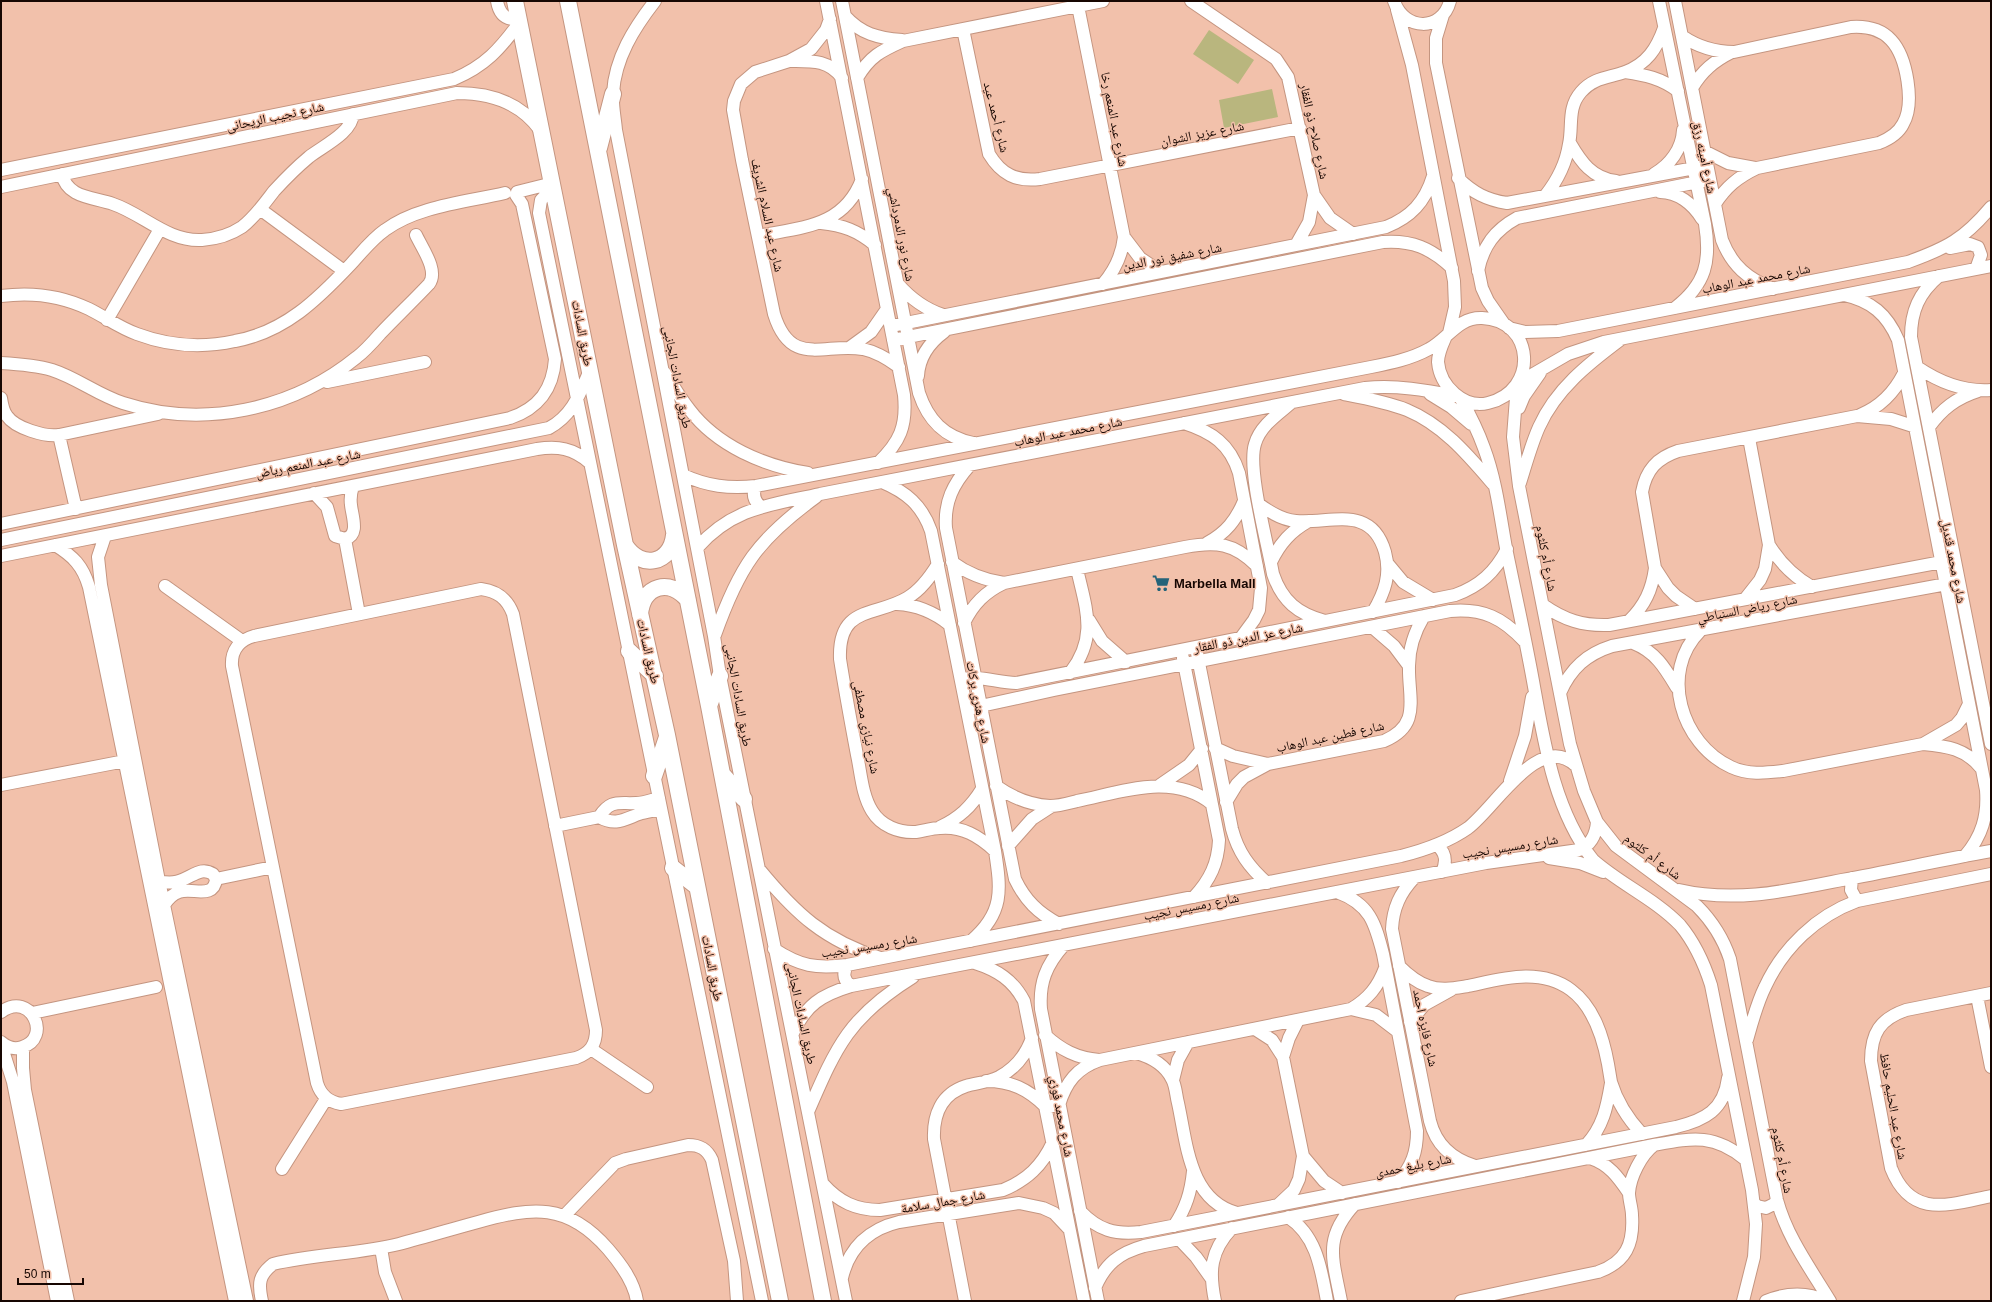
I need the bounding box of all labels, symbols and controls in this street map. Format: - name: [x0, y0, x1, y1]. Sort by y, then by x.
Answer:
- street label: شارع عبد المنعم رخا: [1096, 71, 1131, 168]
- street label: شارع أحمد عيد: [979, 80, 1013, 154]
- street label: شارع صلاح ذو الفقار: [1295, 81, 1332, 181]
- street label: شارع نجيب الريحانى: [225, 99, 326, 136]
- street label: شارع عزيز الشوان: [1159, 118, 1245, 151]
- street label: شارع أمينه رزق: [1688, 119, 1720, 195]
- street label: شارع عبد السلام الشريف: [746, 157, 787, 274]
- street label: شارع نور الدمرداشي: [882, 186, 918, 283]
- street label: شارع شفيق نور الدين: [1121, 240, 1223, 275]
- street label: شارع محمد عبد الوهاب: [1701, 261, 1812, 298]
- street label: طريق السادات: [568, 299, 596, 367]
- street label: طريق السادات الجانبى: [659, 325, 695, 430]
- street label: شارع محمد عبد الوهاب: [1013, 414, 1124, 451]
- street label: شارع عبد المنعم رياض: [254, 446, 362, 483]
- street label: شارع محمد قنديل: [1936, 518, 1969, 605]
- street label: شارع أم كلثوم: [1531, 524, 1560, 593]
- supermarket icon: Marbella Mall: [1151, 573, 1171, 593]
- place label: Marbella Mall: [1174, 576, 1256, 591]
- street label: شارع رياض السنباطي: [1696, 591, 1799, 629]
- street label: طريق السادات: [633, 617, 663, 685]
- street label: شارع عز الدين ذو الفقار: [1191, 620, 1304, 658]
- street label: طريق السادات الجانبى: [721, 642, 755, 748]
- street label: شارع هنرى بركات: [961, 660, 994, 745]
- street label: شارع نيازى مصطفى: [848, 679, 883, 775]
- street label: شارع فطين عبد الوهاب: [1275, 718, 1386, 757]
- street label: شارع أم كلثوم: [1620, 830, 1684, 884]
- street label: شارع رمسيس نجيب: [1461, 832, 1559, 863]
- street label: شارع رمسيس نجيب: [1142, 890, 1240, 925]
- street label: شارع رمسيس نجيب: [820, 931, 918, 962]
- street label: طريق السادات: [698, 934, 726, 1002]
- street label: طريق السادات الجانبى: [782, 961, 820, 1066]
- street label: شارع فايزه احمد: [1408, 988, 1441, 1069]
- street label: شارع عبد الحليم حافظ: [1875, 1051, 1910, 1161]
- street label: شارع محمد فوزي: [1043, 1074, 1077, 1159]
- street label: شارع أم كلثوم: [1767, 1126, 1796, 1195]
- street label: شارع بليغ حمدى: [1374, 1151, 1453, 1182]
- street label: شارع جمال سلامة: [900, 1187, 987, 1218]
- scale bar: [18, 1260, 83, 1286]
- text: 50 m: [24, 1267, 51, 1281]

